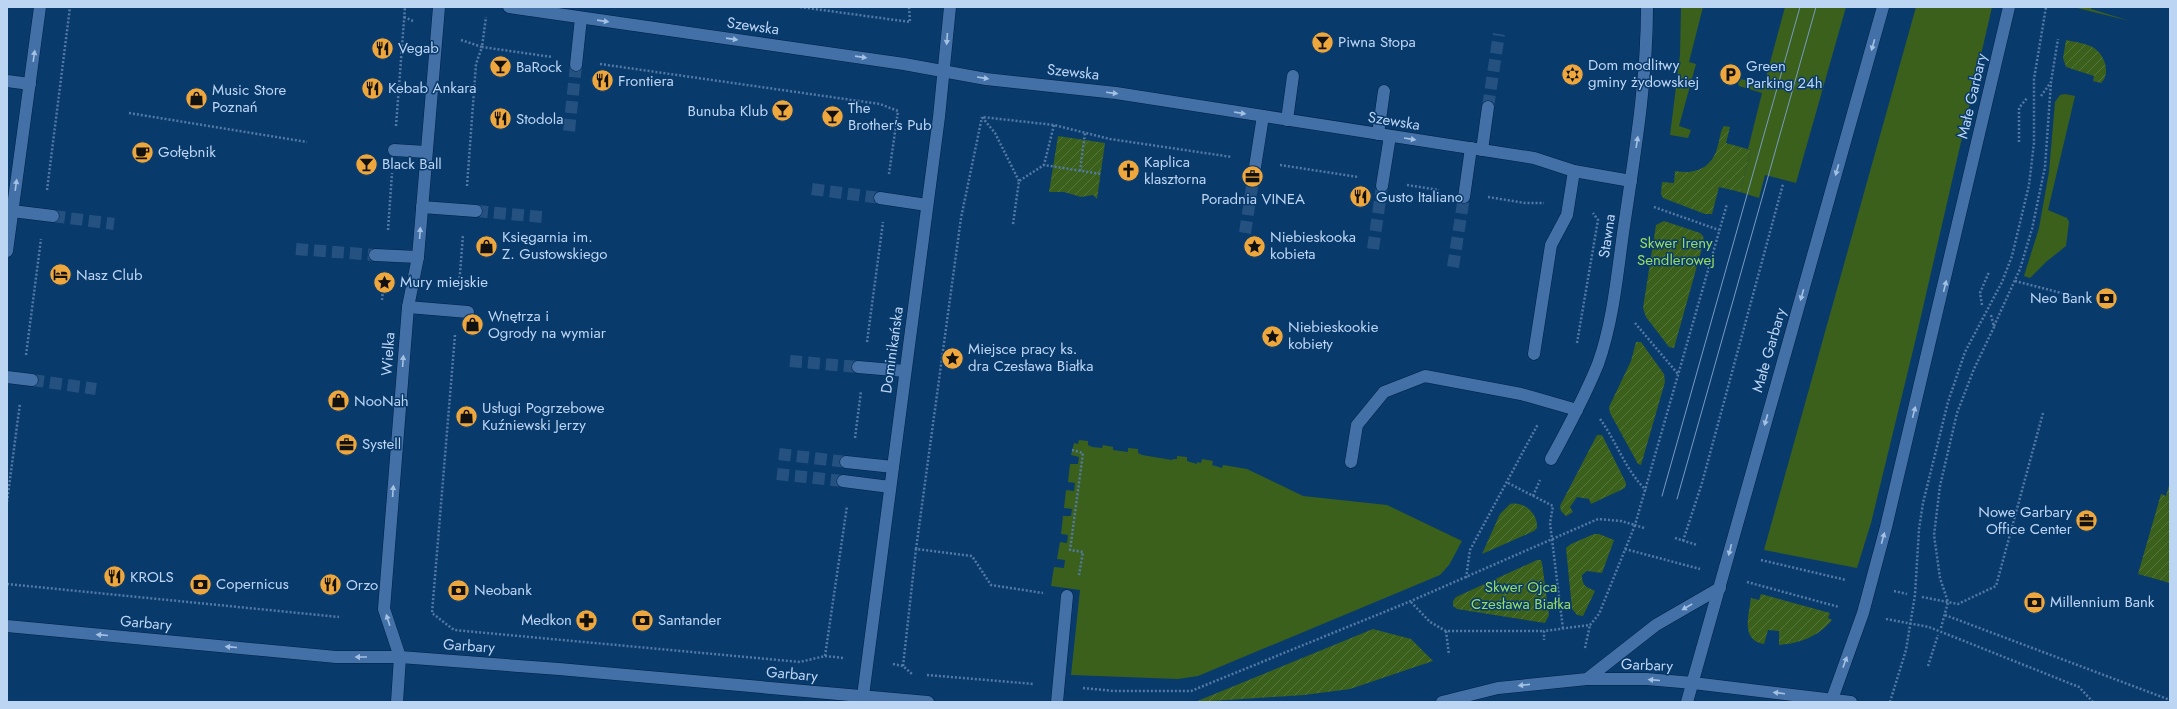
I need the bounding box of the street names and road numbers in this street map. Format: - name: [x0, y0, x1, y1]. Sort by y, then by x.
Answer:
- street label: Szewska: [725, 11, 781, 41]
- street label: Małe Garbary: [1951, 51, 1993, 141]
- street label: Szewska: [1046, 58, 1100, 86]
- street label: Szewska: [1366, 106, 1422, 136]
- street label: Stawna: [1593, 213, 1621, 259]
- street label: Dominikańska: [875, 305, 909, 395]
- street label: Małe Garbary: [1746, 305, 1792, 395]
- street label: Wielka: [376, 331, 400, 377]
- street label: Garbary: [119, 610, 173, 636]
- street label: Garbary: [442, 633, 496, 659]
- street label: Garbary: [1621, 653, 1674, 677]
- street label: Garbary: [765, 661, 819, 687]

